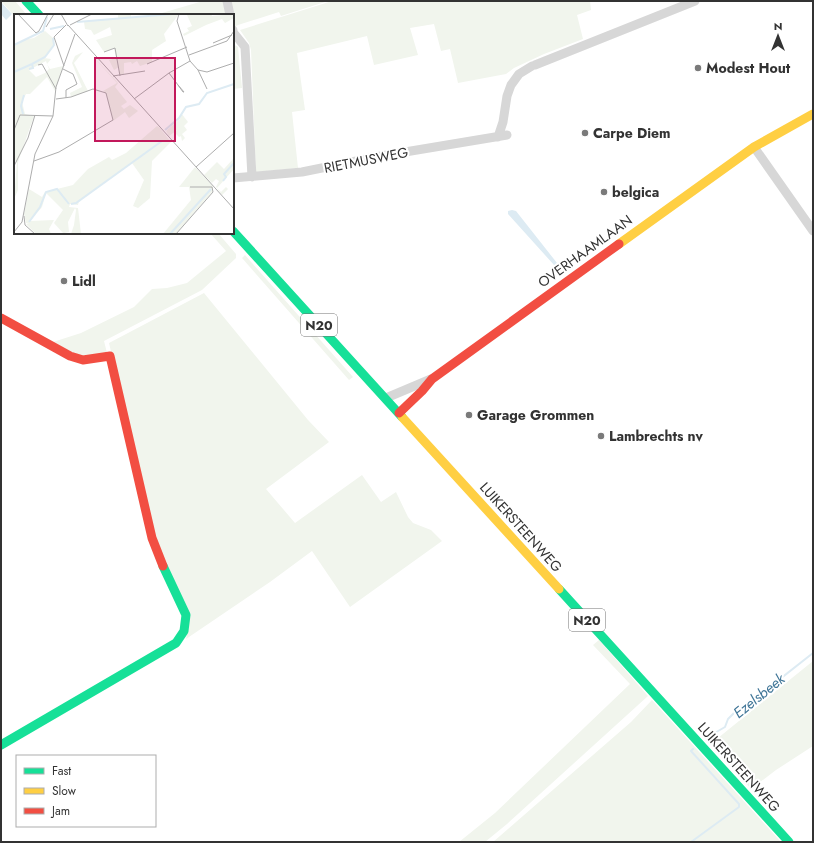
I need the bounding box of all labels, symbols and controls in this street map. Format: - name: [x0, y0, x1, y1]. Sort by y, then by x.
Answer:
- inset map: [14, 14, 234, 234]
- north arrow: [758, 16, 798, 56]
- text: N: [774, 18, 782, 34]
- place label: Modest Hout: [706, 58, 791, 78]
- marker: Modest Hout: [693, 63, 703, 73]
- place label: Carpe Diem: [593, 123, 671, 143]
- marker: Carpe Diem: [580, 128, 590, 138]
- street label: RIETMUSWEG: [322, 142, 410, 178]
- place label: belgica: [612, 182, 659, 202]
- marker: belgica: [599, 187, 609, 197]
- street label: OVERHAAMLAAN: [534, 210, 636, 292]
- place label: Lidl: [72, 271, 96, 291]
- marker: Lidl: [59, 276, 69, 286]
- road number: N20: [301, 314, 337, 336]
- place label: Garage Grommen: [477, 405, 594, 425]
- marker: Garage Grommen: [464, 410, 474, 420]
- place label: Lambrechts nv: [609, 426, 704, 446]
- marker: Lambrechts nv: [596, 431, 606, 441]
- street label: LUIKERSTEENWEG: [475, 478, 567, 576]
- road number: N20: [569, 609, 605, 631]
- water label: Ezelsbeek: [728, 668, 790, 724]
- street label: LUIKERSTEENWEG: [693, 718, 785, 816]
- legend: [16, 755, 156, 827]
- text: Fast: [52, 762, 71, 780]
- text: Slow: [52, 782, 77, 800]
- text: Jam: [50, 802, 70, 820]

